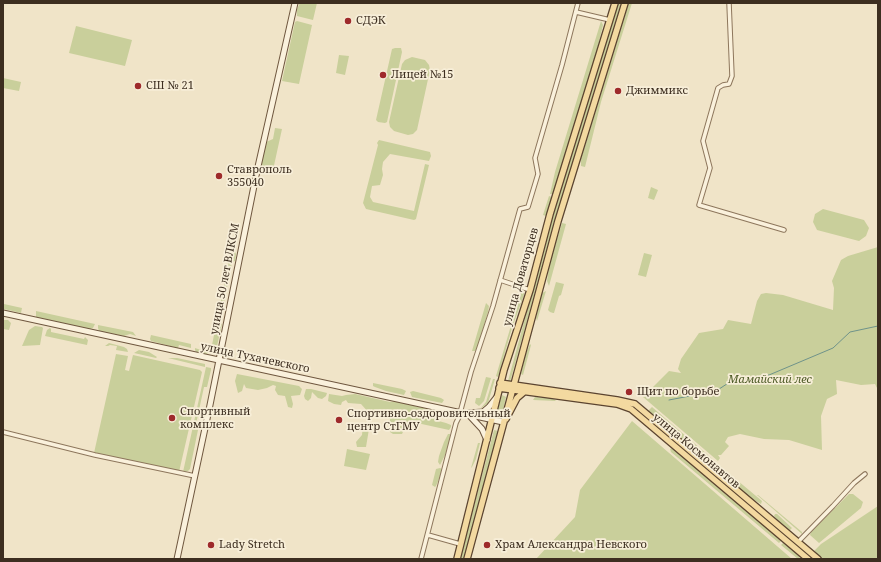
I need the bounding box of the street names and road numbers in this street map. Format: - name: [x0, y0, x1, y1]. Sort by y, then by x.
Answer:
- street label: улица 50 лет ВЛКСМ: [208, 222, 242, 336]
- street label: улица Доваторцев: [501, 226, 541, 328]
- street label: улица Тухачевского: [199, 340, 311, 376]
- street label: улица Космонавтов: [650, 411, 742, 491]

